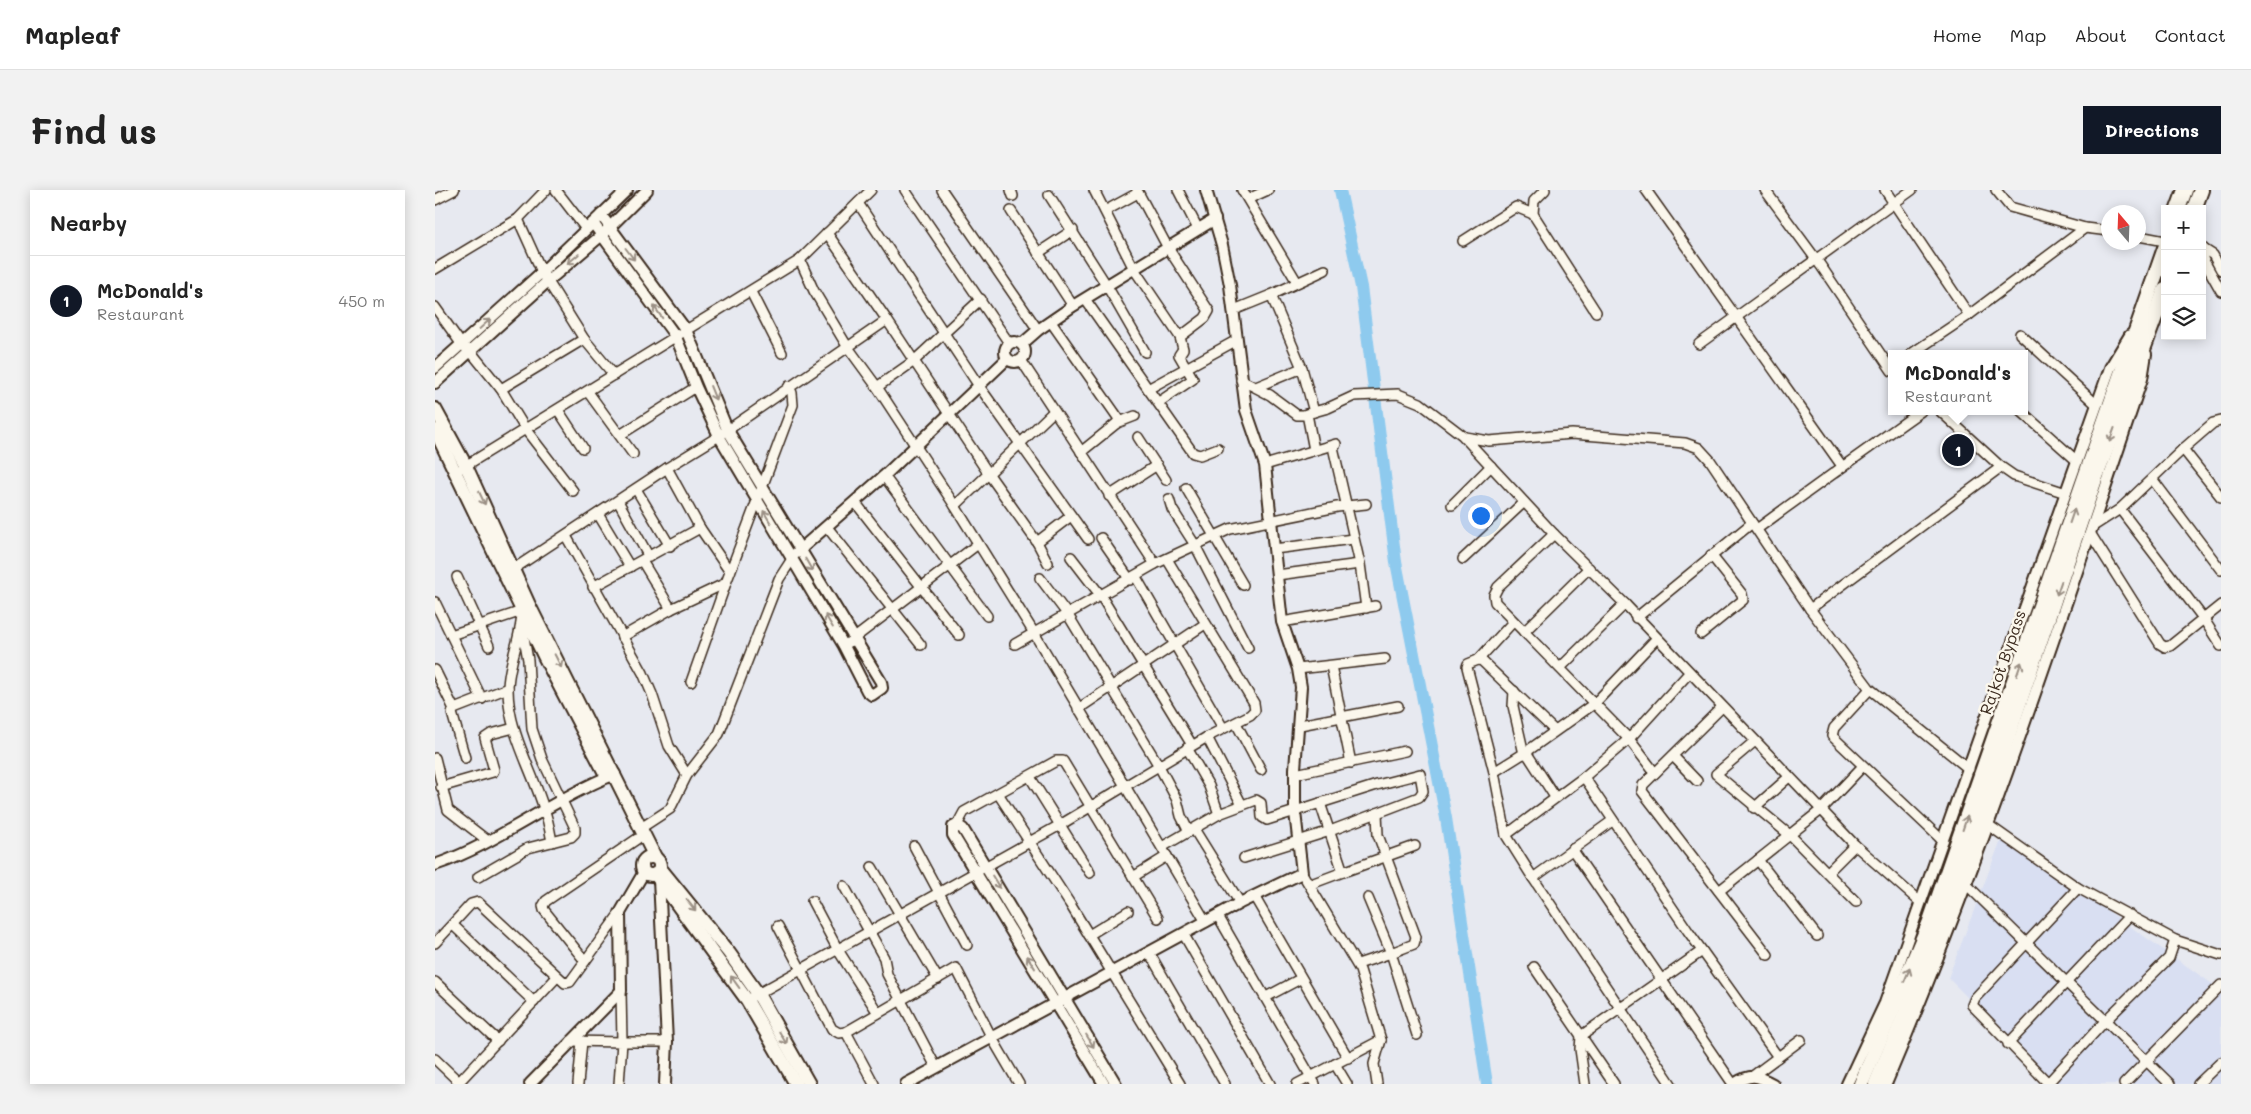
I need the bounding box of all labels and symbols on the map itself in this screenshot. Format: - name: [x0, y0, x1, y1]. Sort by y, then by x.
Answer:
- north arrow: [2101, 205, 2146, 250]
- one-way arrow: [625, 247, 636, 260]
- one-way arrow: [567, 254, 580, 265]
- one-way arrow: [653, 305, 663, 319]
- one-way arrow: [478, 318, 491, 330]
- one-way arrow: [708, 385, 718, 400]
- one-way arrow: [2107, 426, 2116, 442]
- pin: 1: [1942, 431, 1974, 469]
- one-way arrow: [477, 491, 487, 506]
- your location: [1468, 503, 1494, 529]
- one-way arrow: [2068, 509, 2077, 524]
- one-way arrow: [761, 511, 771, 525]
- one-way arrow: [804, 558, 814, 572]
- one-way arrow: [2053, 580, 2063, 596]
- street label: Rajkot Bypass: [1974, 607, 2030, 717]
- one-way arrow: [823, 614, 833, 628]
- one-way arrow: [554, 653, 563, 668]
- one-way arrow: [2014, 662, 2024, 678]
- one-way arrow: [1960, 815, 1970, 831]
- one-way arrow: [991, 875, 1001, 889]
- one-way arrow: [686, 898, 697, 911]
- one-way arrow: [1026, 955, 1036, 969]
- one-way arrow: [1903, 968, 1913, 983]
- one-way arrow: [730, 975, 740, 989]
- one-way arrow: [779, 1031, 789, 1045]
- one-way arrow: [1086, 1033, 1096, 1047]

